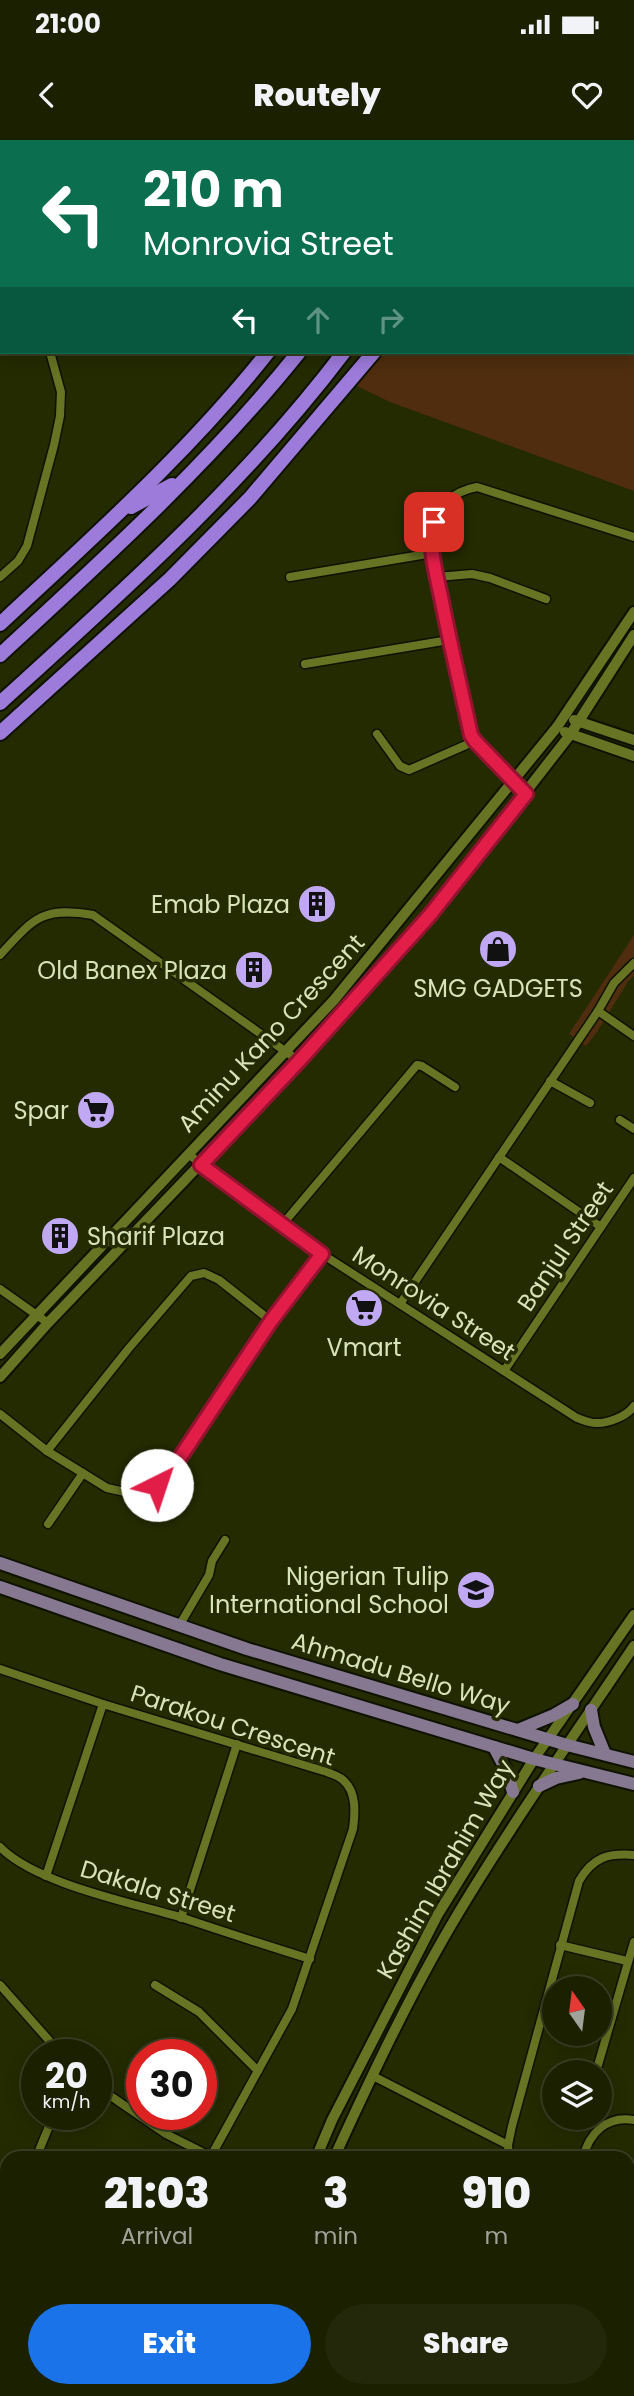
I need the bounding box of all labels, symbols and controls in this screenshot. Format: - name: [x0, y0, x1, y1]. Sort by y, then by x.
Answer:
- text: 21:00: [35, 6, 101, 42]
- text: Routely: [253, 72, 381, 117]
- icon: back: [28, 76, 66, 114]
- icon: heart: [568, 76, 606, 114]
- text: 210 m: [143, 156, 284, 224]
- icon: left: [28, 168, 119, 259]
- text: Monrovia Street: [143, 221, 394, 266]
- icon: left: [226, 301, 264, 339]
- icon: ahead: [299, 301, 337, 339]
- icon: right: [372, 301, 410, 339]
- pin: [404, 492, 464, 552]
- icon: arrive: [415, 503, 453, 541]
- building icon: Emab Plaza: [296, 883, 338, 925]
- place label: Emab Plaza: [151, 888, 290, 921]
- street label: Aminu Kano Crescent: [170, 927, 372, 1139]
- shop icon: SMG GADGETS: [477, 928, 519, 970]
- building icon: Old Banex Plaza: [233, 949, 275, 991]
- place label: Old Banex Plaza: [37, 954, 227, 987]
- place label: SMG GADGETS: [413, 972, 583, 1005]
- supermarket icon: Spar: [75, 1089, 117, 1131]
- place label: Spar: [14, 1094, 69, 1127]
- street label: Banjul Street: [509, 1175, 621, 1317]
- building icon: Sharif Plaza: [39, 1215, 81, 1257]
- place label: Sharif Plaza: [87, 1220, 225, 1253]
- street label: Monrovia Street: [346, 1238, 522, 1368]
- supermarket icon: Vmart: [343, 1287, 385, 1329]
- place label: Vmart: [327, 1331, 401, 1364]
- position arrow: [120, 1448, 194, 1522]
- place label: Nigerian Tulip International School: [209, 1560, 449, 1621]
- school or university icon: Nigerian Tulip International School: [455, 1569, 497, 1611]
- street label: Ahmadu Bello Way: [288, 1624, 515, 1722]
- street label: Parakou Crescent: [127, 1676, 339, 1774]
- street label: Kashim Ibrahim Way: [369, 1753, 522, 1985]
- street label: Dakala Street: [76, 1852, 240, 1930]
- north arrow: [542, 1976, 612, 2046]
- map controls: [542, 1976, 612, 2130]
- speed limit sign: 30: [126, 2039, 217, 2130]
- text: 20: [45, 2051, 88, 2100]
- button: layers: [542, 2060, 612, 2130]
- text: km/h: [43, 2089, 90, 2114]
- text: 21:03: [104, 2164, 210, 2223]
- text: 3: [323, 2164, 349, 2223]
- text: 910: [462, 2164, 531, 2223]
- text: Arrival: [121, 2220, 193, 2252]
- text: min: [314, 2220, 358, 2252]
- text: m: [485, 2220, 508, 2252]
- button: Exit: [28, 2304, 311, 2384]
- button: Share: [325, 2304, 607, 2384]

